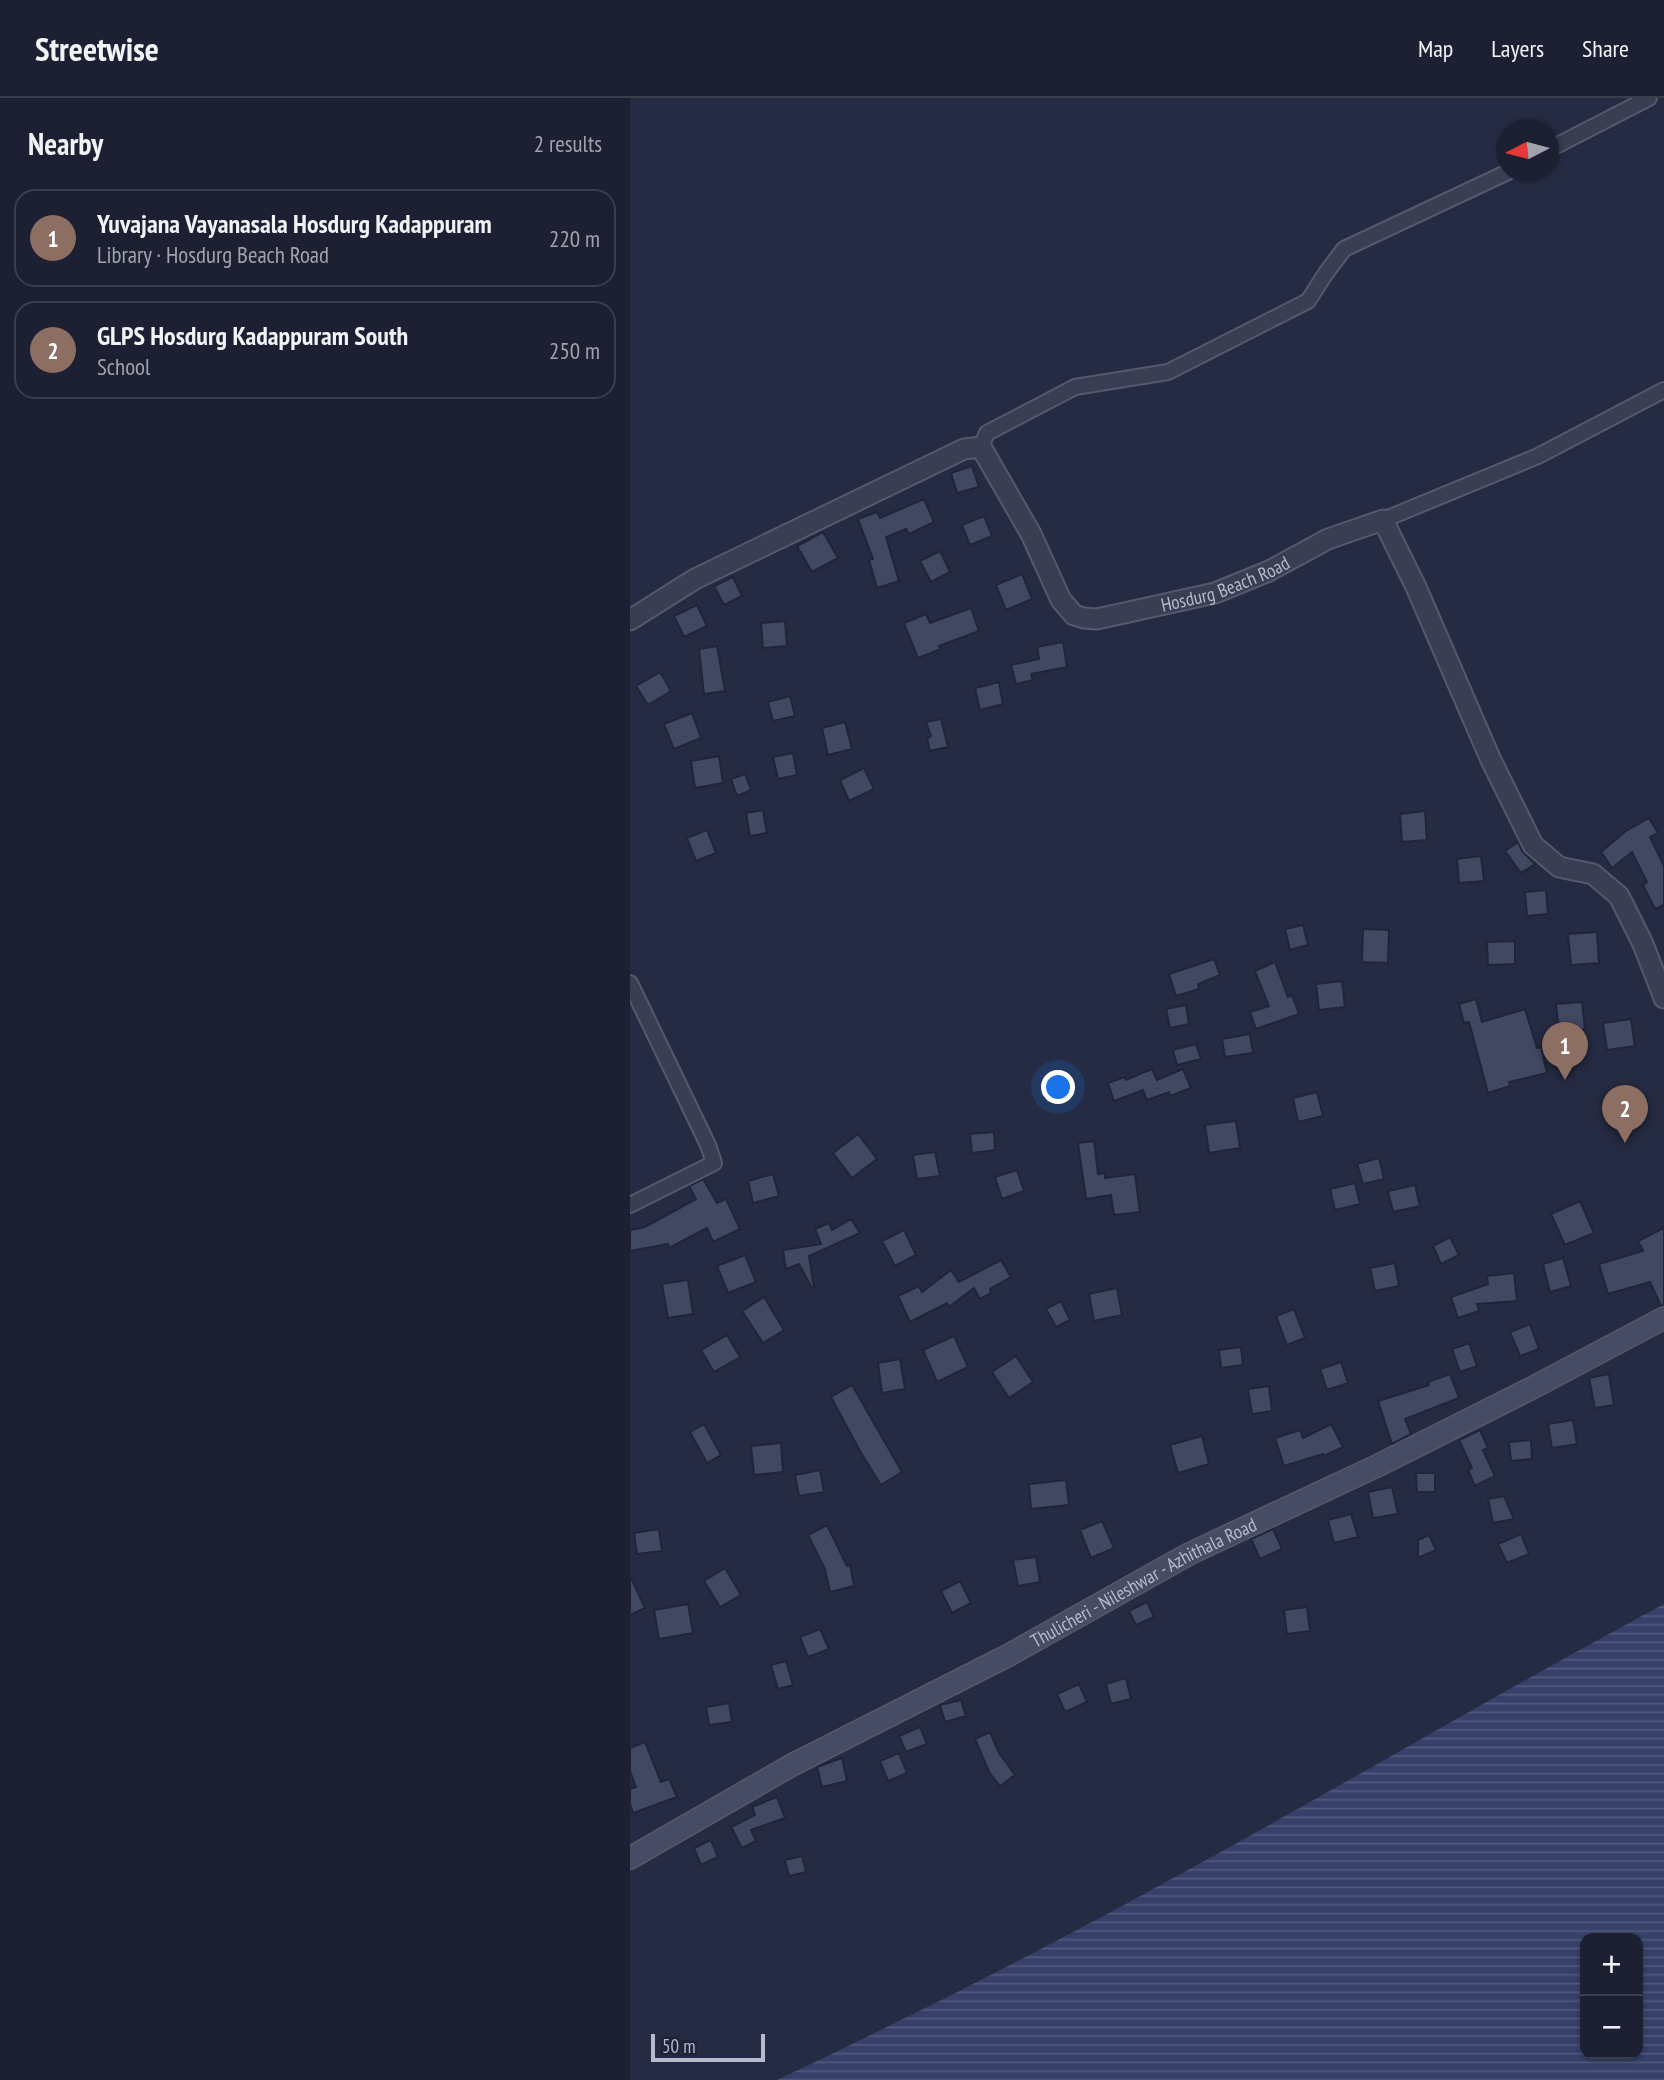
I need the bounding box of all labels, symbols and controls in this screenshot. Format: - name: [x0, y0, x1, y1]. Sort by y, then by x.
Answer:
- text: Streetwise: [35, 27, 159, 70]
- text: Map: [1418, 33, 1453, 64]
- text: Layers: [1491, 33, 1544, 64]
- text: Share: [1582, 33, 1629, 64]
- north arrow: [1496, 119, 1559, 182]
- text: Nearby: [28, 124, 103, 163]
- text: 2 results: [534, 129, 602, 158]
- text: Yuvajana Vayanasala Hosdurg Kadappuram: [97, 207, 492, 240]
- text: 1: [48, 224, 59, 253]
- text: 220 m: [549, 224, 600, 253]
- text: Library · Hosdurg Beach Road: [97, 240, 329, 269]
- text: GLPS Hosdurg Kadappuram South: [97, 319, 408, 352]
- text: 2: [48, 336, 59, 365]
- text: 250 m: [549, 336, 600, 365]
- text: School: [97, 352, 150, 381]
- street label: Hosdurg Beach Road: [1159, 550, 1294, 617]
- pin: 1: [1542, 1022, 1588, 1080]
- your location: [1041, 1070, 1075, 1104]
- pin: 2: [1602, 1085, 1648, 1143]
- street label: Thulicheri - Nileshwar - Azhithala Road: [1026, 1512, 1260, 1653]
- map controls: [1580, 1933, 1643, 2059]
- button: +: [1580, 1933, 1643, 1996]
- button: −: [1580, 1996, 1643, 2059]
- scale bar: [651, 2031, 765, 2063]
- text: 50 m: [662, 2034, 696, 2058]

